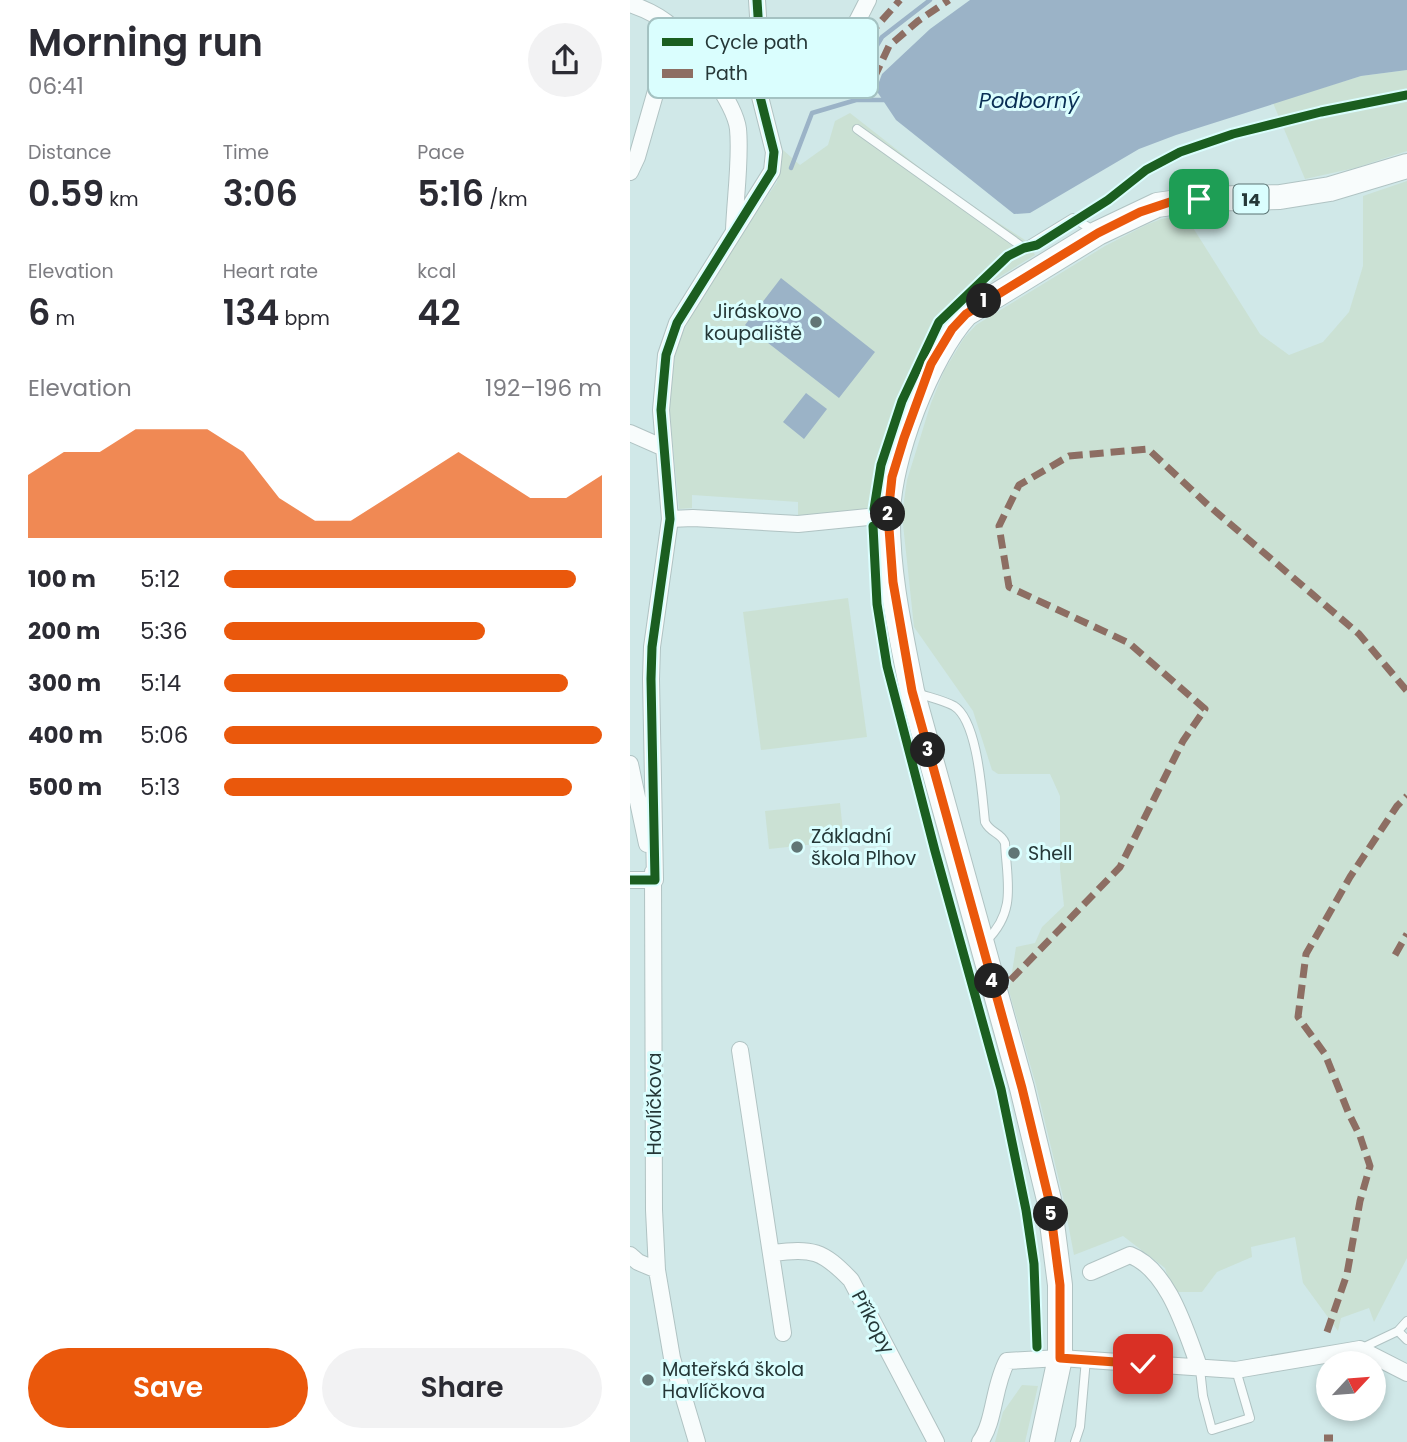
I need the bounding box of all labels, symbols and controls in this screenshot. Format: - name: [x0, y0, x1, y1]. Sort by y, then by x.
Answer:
- text: Morning run: [28, 16, 263, 69]
- legend: [648, 18, 878, 98]
- button: share: [528, 23, 602, 97]
- text: Cycle path: [705, 29, 808, 56]
- text: Path: [705, 60, 748, 87]
- text: 06:41: [28, 70, 84, 102]
- water label: Podborný: [979, 86, 1080, 115]
- text: Distance: [28, 139, 111, 166]
- text: Time: [223, 139, 269, 166]
- text: Pace: [417, 139, 465, 166]
- text: 0.59: [28, 169, 104, 218]
- text: 3:06: [223, 169, 298, 218]
- text: 5:16: [417, 169, 484, 218]
- pin: [1169, 169, 1229, 229]
- icon: arrive: [1180, 180, 1218, 218]
- road number: 14: [1234, 184, 1268, 214]
- text: km: [104, 186, 139, 213]
- text: /km: [484, 186, 528, 213]
- text: Elevation: [28, 258, 114, 285]
- text: Heart rate: [223, 258, 318, 285]
- text: kcal: [417, 258, 456, 285]
- pin: 1: [966, 284, 1002, 318]
- text: 1: [980, 287, 987, 314]
- text: 6: [28, 288, 50, 337]
- text: 134: [223, 288, 279, 337]
- text: 42: [417, 288, 461, 337]
- place label: Jiráskovo koupaliště: [704, 298, 802, 347]
- text: m: [50, 305, 75, 332]
- text: bpm: [279, 305, 330, 332]
- marker: Jiráskovo koupaliště: [808, 314, 824, 330]
- text: Elevation: [28, 372, 132, 404]
- text: 192–196 m: [485, 372, 602, 404]
- pin: 2: [870, 496, 906, 532]
- text: 2: [882, 500, 893, 527]
- text: 100 m: [28, 563, 96, 595]
- text: 5:12: [140, 563, 180, 595]
- text: 200 m: [28, 615, 100, 647]
- text: 5:36: [140, 615, 188, 647]
- text: 300 m: [28, 667, 101, 699]
- text: 5:14: [140, 667, 181, 699]
- text: 400 m: [28, 719, 103, 751]
- text: 5:06: [140, 719, 188, 751]
- pin: 3: [910, 732, 946, 768]
- text: 3: [922, 736, 933, 763]
- text: 500 m: [28, 771, 102, 803]
- text: 5:13: [140, 771, 180, 803]
- place label: Základní škola Plhov: [811, 823, 916, 872]
- marker: Základní škola Plhov: [789, 839, 805, 855]
- place label: Shell: [1028, 840, 1072, 867]
- marker: Shell: [1006, 845, 1022, 861]
- pin: 4: [974, 964, 1010, 998]
- text: 4: [985, 967, 998, 994]
- street label: Havlíčkova: [641, 1053, 668, 1155]
- pin: 5: [1034, 1196, 1068, 1232]
- text: 5: [1044, 1200, 1057, 1227]
- street label: Příkopy: [845, 1286, 901, 1359]
- pin: [1113, 1334, 1173, 1394]
- icon: check: [1124, 1345, 1162, 1383]
- button: Save: [28, 1348, 308, 1428]
- button: Share: [322, 1348, 602, 1428]
- north arrow: [1316, 1351, 1386, 1421]
- map controls: [1316, 1351, 1386, 1421]
- place label: Mateřská škola Havlíčkova: [662, 1356, 804, 1405]
- marker: Mateřská škola Havlíčkova: [640, 1372, 656, 1388]

